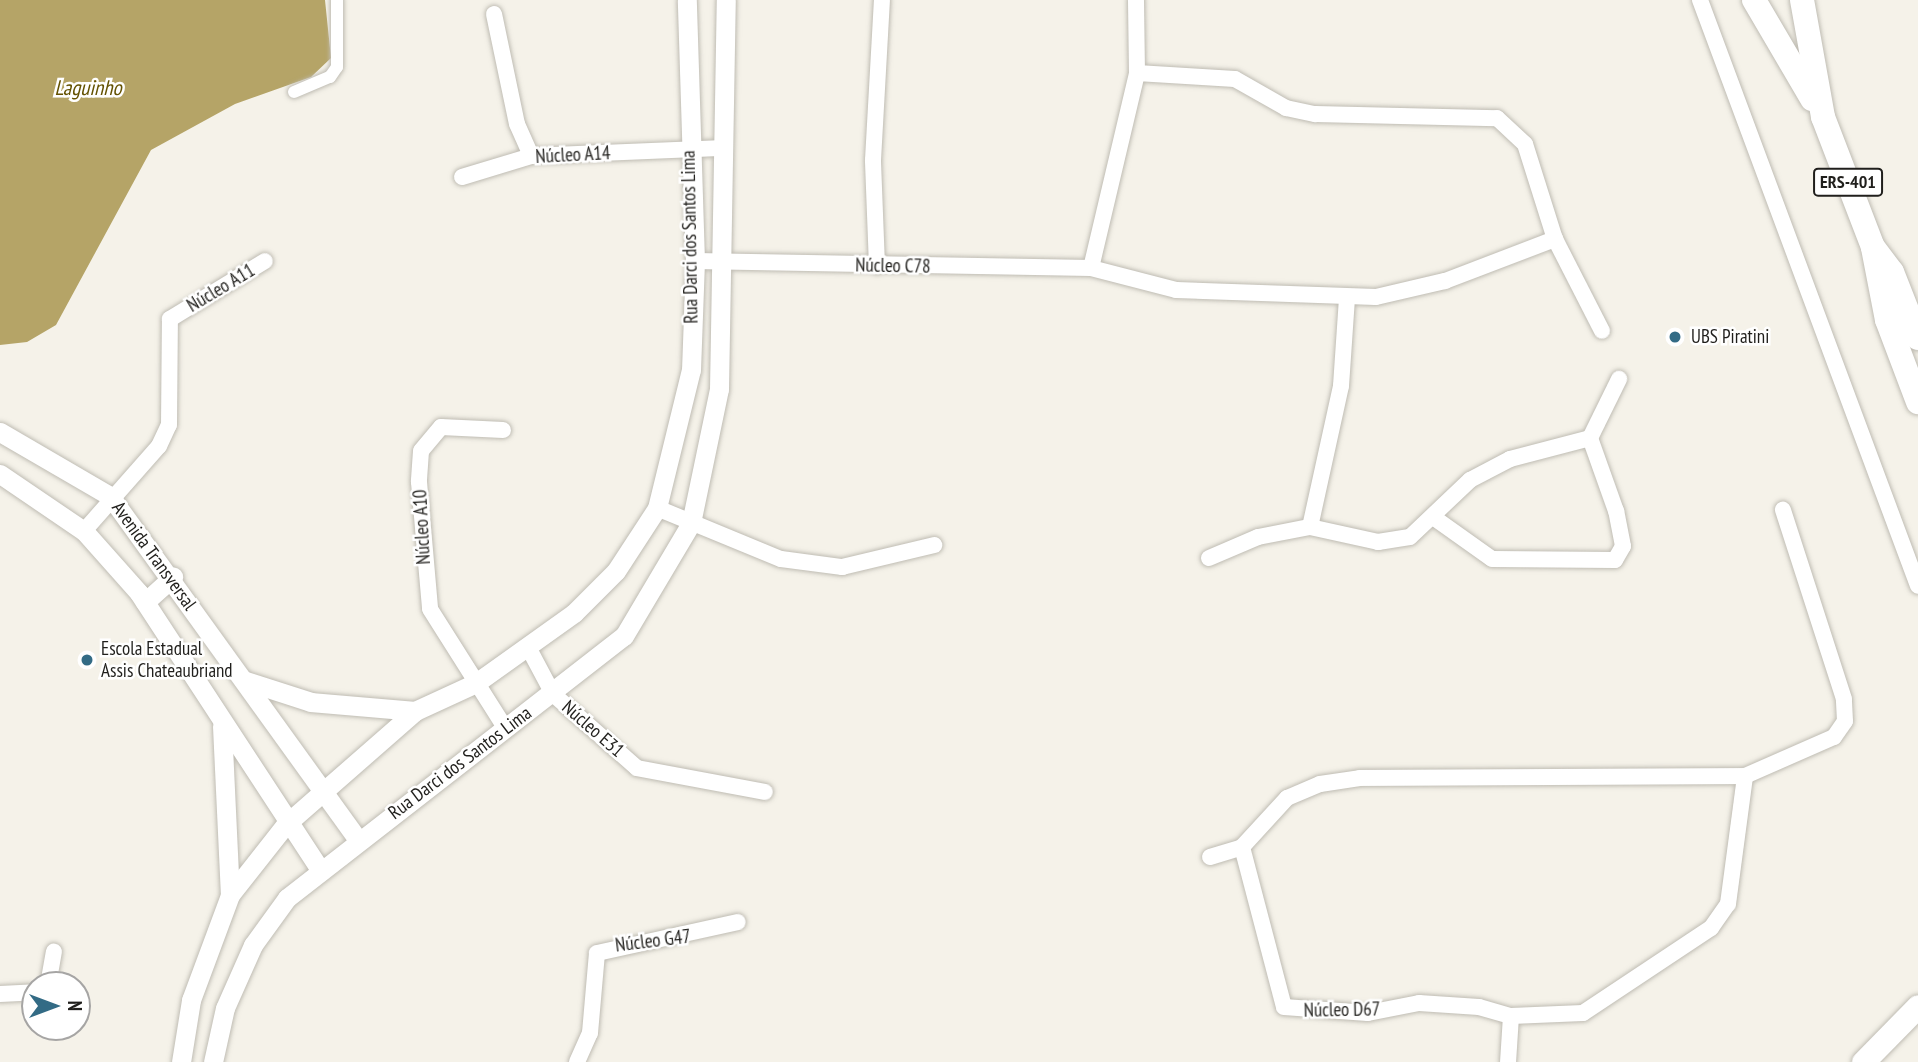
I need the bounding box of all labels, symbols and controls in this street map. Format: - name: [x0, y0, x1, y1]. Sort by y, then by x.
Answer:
- water label: Laguinho: [54, 75, 122, 101]
- street label: Núcleo A14: [535, 142, 611, 168]
- street label: Rua Darci dos Santos Lima: [677, 150, 703, 324]
- road number: ERS-401: [1813, 168, 1883, 196]
- street label: Núcleo C78: [855, 254, 931, 278]
- street label: Núcleo A11: [183, 259, 259, 317]
- place label: UBS Piratini: [1691, 326, 1769, 348]
- marker: UBS Piratini: [1665, 327, 1685, 347]
- street label: Núcleo A10: [409, 489, 435, 565]
- street label: Avenida Transversal: [107, 497, 201, 615]
- place label: Escola Estadual Assis Chateaubriand: [101, 638, 233, 682]
- marker: Escola Estadual Assis Chateaubriand: [79, 652, 95, 668]
- street label: Núcleo E31: [557, 696, 629, 762]
- street label: Rua Darci dos Santos Lima: [384, 702, 536, 824]
- street label: Núcleo G47: [614, 925, 692, 957]
- north arrow: [21, 971, 91, 1041]
- street label: Núcleo D67: [1303, 998, 1381, 1022]
- text: N: [63, 1001, 87, 1011]

